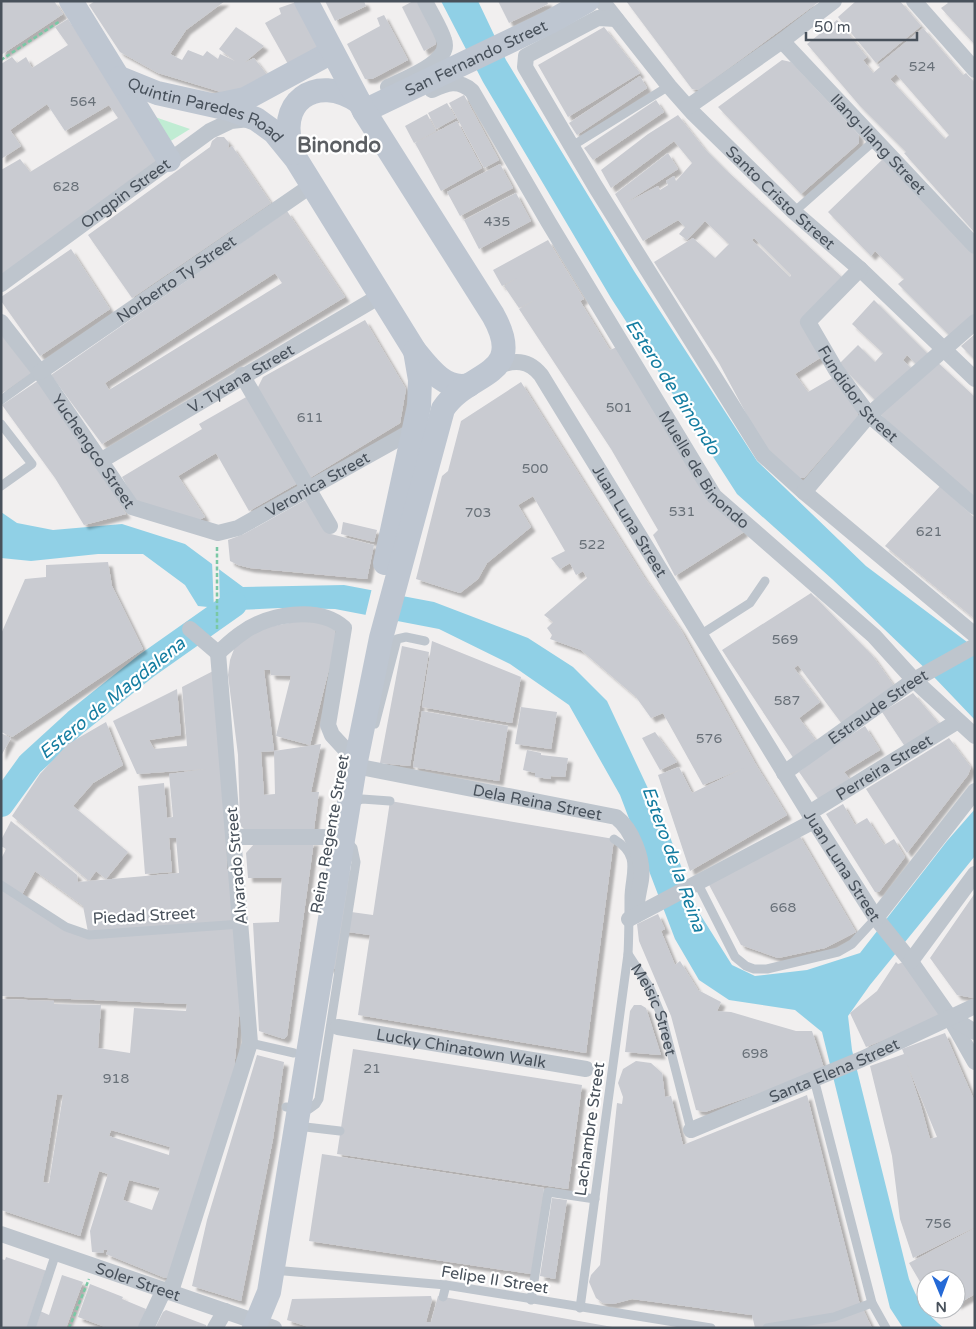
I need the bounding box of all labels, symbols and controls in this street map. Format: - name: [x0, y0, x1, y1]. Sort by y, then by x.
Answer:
- scale bar: [806, 10, 917, 42]
- street label: San Fernando Street: [402, 16, 551, 101]
- text: 50 m: [814, 18, 851, 36]
- house number: 524: [909, 58, 935, 75]
- street label: Quintin Paredes Road: [124, 73, 287, 147]
- street label: Ilang-Ilang Street: [826, 90, 930, 199]
- house number: 564: [70, 93, 96, 110]
- district label: Binondo: [297, 133, 381, 158]
- street label: Santo Cristo Street: [721, 142, 839, 254]
- street label: Ongpin Street: [77, 154, 175, 233]
- house number: 628: [53, 178, 79, 195]
- house number: 435: [484, 213, 510, 230]
- street label: Norberto Ty Street: [113, 231, 240, 327]
- water label: Estero de Binondo: [621, 315, 726, 460]
- street label: V. Tytana Street: [185, 340, 298, 418]
- street label: Fundidor Street: [813, 342, 902, 447]
- street label: Yuchengco Street: [47, 390, 139, 513]
- house number: 501: [606, 399, 632, 416]
- street label: Muelle de Binondo: [654, 407, 753, 534]
- house number: 611: [297, 409, 323, 426]
- street label: Veronica Street: [262, 448, 373, 522]
- house number: 500: [522, 460, 548, 477]
- street label: Juan Luna Street: [588, 462, 671, 581]
- house number: 531: [669, 503, 695, 520]
- house number: 703: [465, 504, 491, 521]
- house number: 621: [916, 523, 942, 540]
- house number: 522: [579, 536, 605, 553]
- house number: 569: [772, 631, 798, 648]
- water label: Estero de Magdalena: [35, 632, 190, 764]
- street label: Estraude Street: [824, 665, 932, 749]
- house number: 587: [774, 692, 800, 709]
- house number: 576: [696, 730, 722, 747]
- street label: Perreira Street: [832, 730, 936, 805]
- street label: Reina Regente Street: [306, 753, 354, 915]
- street label: Dela Reina Street: [471, 780, 604, 825]
- water label: Estero de la Reina: [637, 783, 711, 936]
- street label: Alvarado Street: [222, 806, 252, 926]
- street label: Juan Luna Street: [799, 807, 885, 926]
- house number: 668: [770, 899, 796, 916]
- street label: Piedad Street: [92, 903, 196, 929]
- street label: Meisic Street: [626, 960, 680, 1058]
- street label: Lucky Chinatown Walk: [375, 1025, 548, 1073]
- street label: Santa Elena Street: [766, 1034, 903, 1108]
- house number: 698: [742, 1045, 768, 1062]
- house number: 21: [363, 1060, 381, 1077]
- street label: Lachambre Street: [571, 1061, 609, 1197]
- house number: 918: [103, 1070, 129, 1087]
- house number: 756: [925, 1215, 951, 1232]
- street label: Soler Street: [93, 1258, 183, 1306]
- street label: Felipe II Street: [440, 1262, 550, 1298]
- north arrow: [916, 1269, 966, 1319]
- text: N: [935, 1298, 947, 1315]

